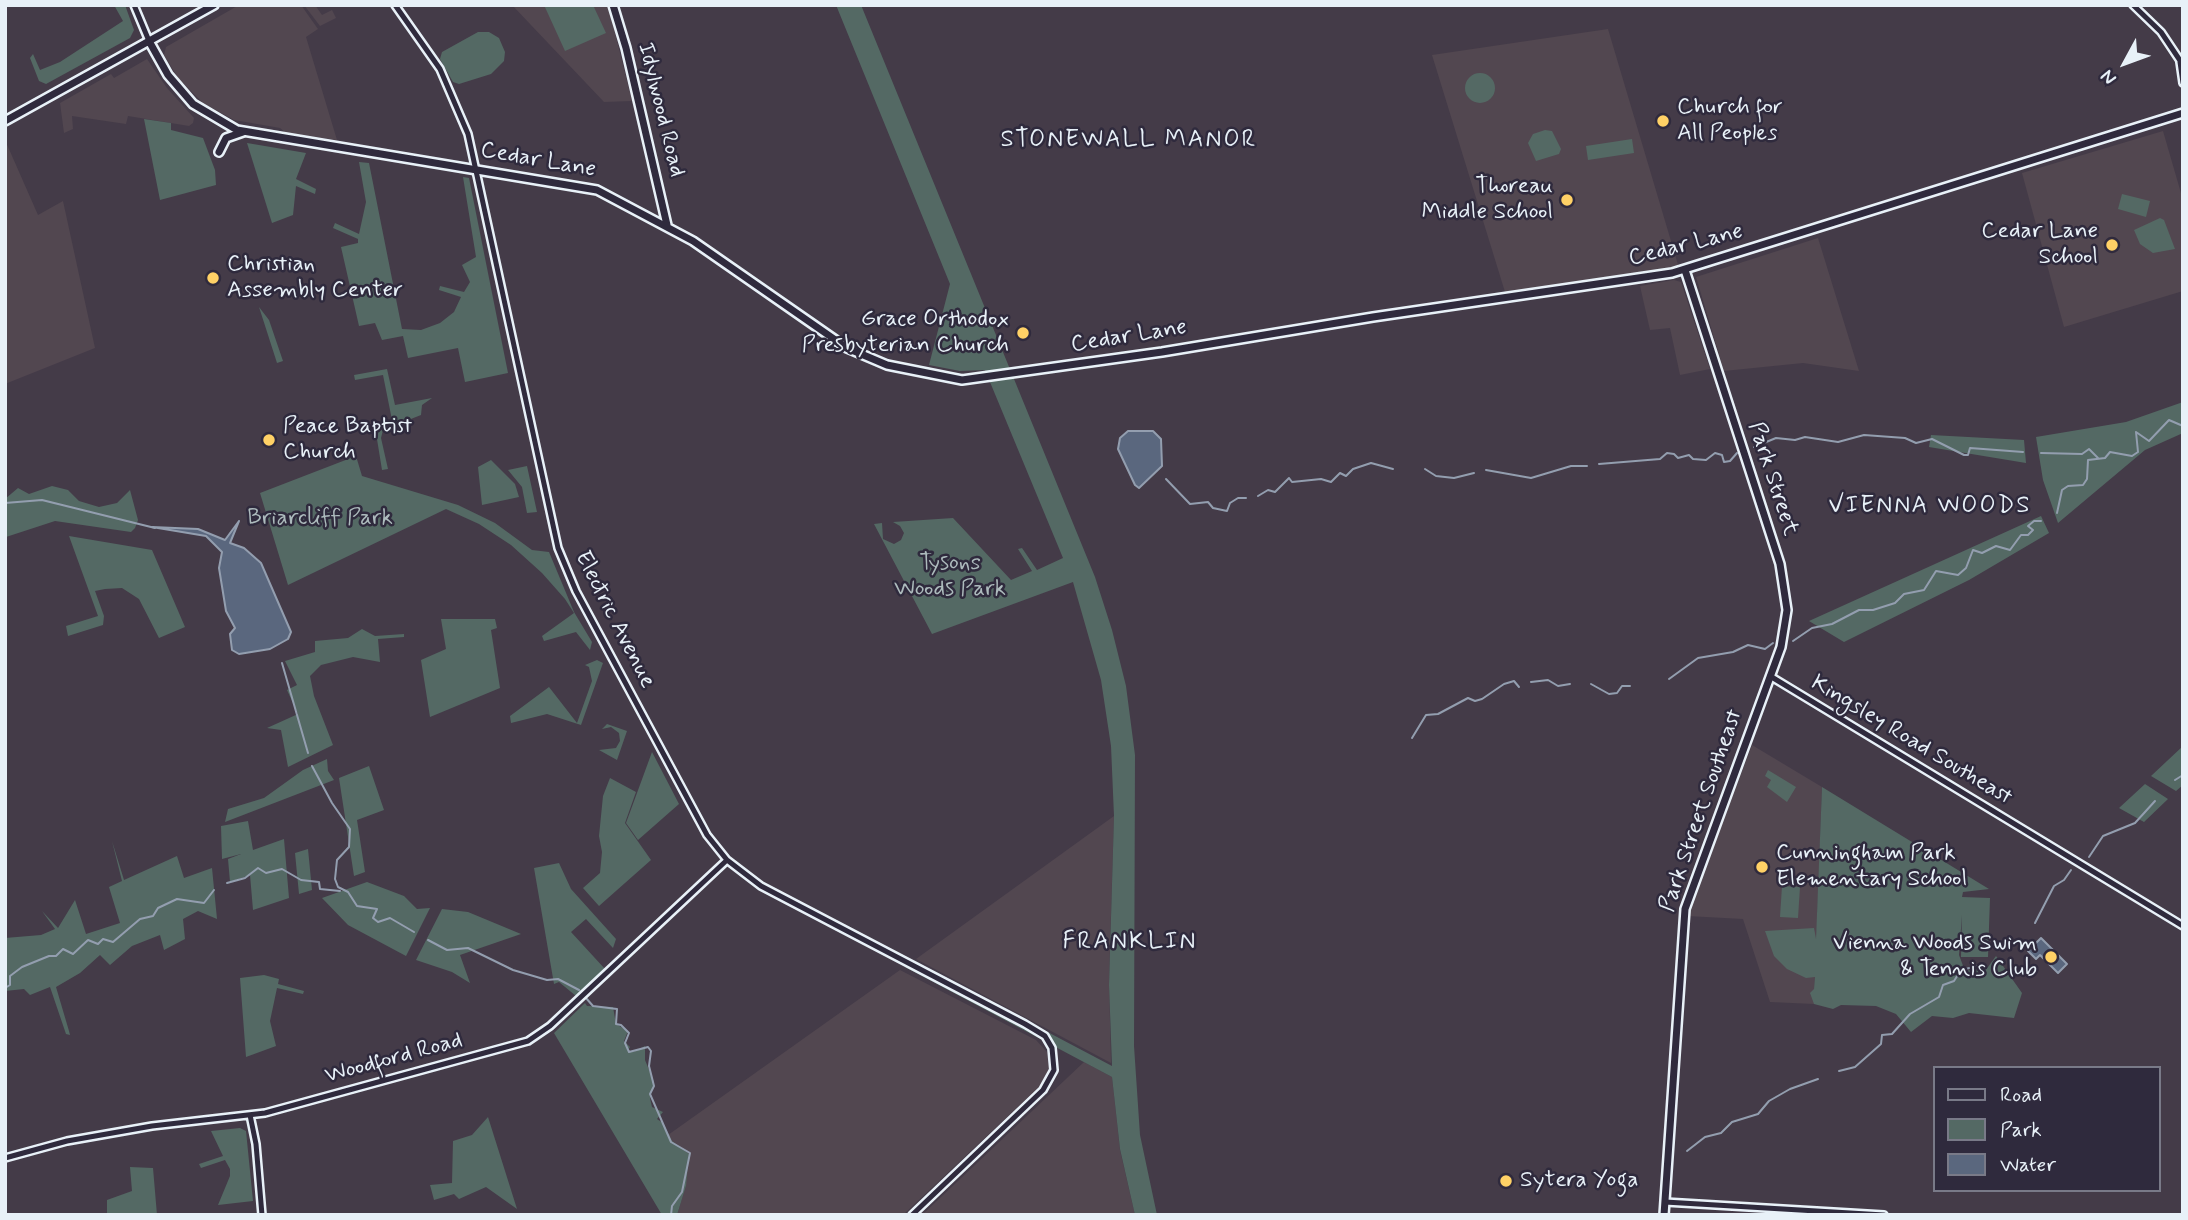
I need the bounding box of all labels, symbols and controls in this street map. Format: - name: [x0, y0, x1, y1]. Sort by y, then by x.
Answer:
- north arrow: [2090, 28, 2160, 98]
- street label: Idylwood Road: [630, 40, 690, 180]
- text: N: [2095, 64, 2122, 90]
- place label: Church for All Peoples: [1677, 94, 1783, 148]
- marker: Church for All Peoples: [1655, 113, 1671, 129]
- district label: STONEWALL MANOR: [1000, 127, 1258, 155]
- street label: Cedar Lane: [478, 137, 598, 185]
- place label: Thoreau Middle School: [1422, 173, 1553, 227]
- marker: Thoreau Middle School: [1559, 192, 1575, 208]
- street label: Cedar Lane: [1626, 218, 1746, 274]
- place label: Cedar Lane School: [1981, 218, 2098, 272]
- marker: Cedar Lane School: [2104, 237, 2120, 253]
- place label: Christian Assembly Center: [227, 251, 403, 305]
- marker: Christian Assembly Center: [205, 270, 221, 286]
- place label: Grace Orthodox Presbyterian Church: [802, 306, 1009, 360]
- street label: Cedar Lane: [1069, 314, 1189, 360]
- marker: Grace Orthodox Presbyterian Church: [1015, 325, 1031, 341]
- place label: Peace Baptist Church: [283, 413, 412, 467]
- street label: Park Street: [1741, 419, 1803, 539]
- marker: Peace Baptist Church: [261, 432, 277, 448]
- district label: VIENNA WOODS: [1829, 493, 2031, 521]
- park label: Briarcliff Park: [247, 505, 393, 533]
- street label: Electric Avenue: [568, 547, 660, 693]
- park label: Tysons Woods Park: [894, 550, 1006, 604]
- street label: Kingsley Road Southeast: [1805, 670, 2017, 812]
- street label: Park Street Southeast: [1654, 706, 1750, 916]
- place label: Cunningham Park Elementary School: [1776, 840, 1967, 894]
- marker: Cunningham Park Elementary School: [1754, 859, 1770, 875]
- district label: FRANKLIN: [1065, 929, 1195, 957]
- place label: Vienna Woods Swim & Tennis Club: [1833, 930, 2037, 984]
- marker: Vienna Woods Swim & Tennis Club: [2043, 949, 2059, 965]
- street label: Woodford Road: [322, 1027, 466, 1091]
- legend: [1932, 1066, 2160, 1192]
- text: Road: [2000, 1081, 2042, 1109]
- text: Park: [2000, 1116, 2042, 1144]
- text: Water: [2000, 1151, 2056, 1179]
- place label: Sytera Yoga: [1520, 1167, 1638, 1195]
- marker: Sytera Yoga: [1498, 1173, 1514, 1189]

